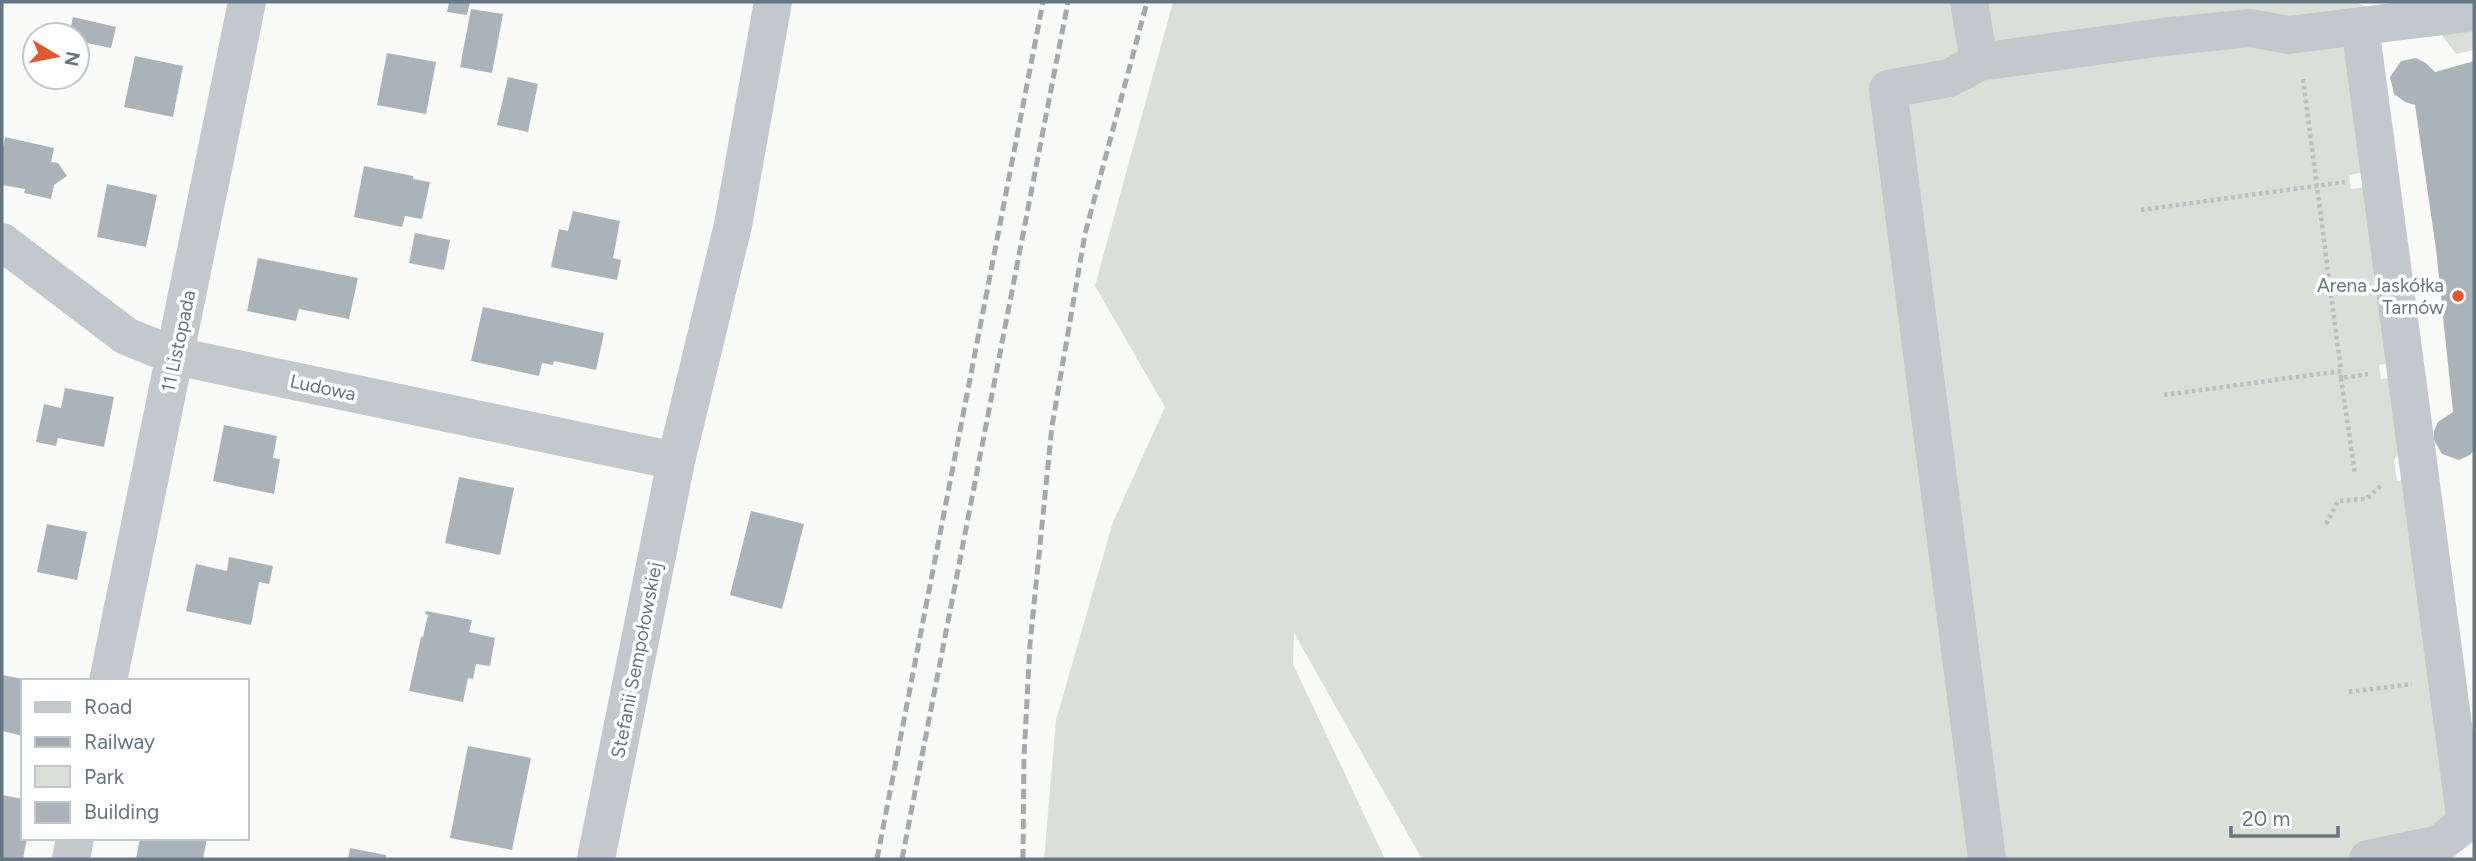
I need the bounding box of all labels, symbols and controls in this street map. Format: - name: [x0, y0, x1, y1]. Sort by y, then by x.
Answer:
- north arrow: [21, 21, 91, 91]
- text: N: [60, 50, 85, 68]
- place label: Arena Jaskółka Tarnów: [2317, 274, 2444, 319]
- street label: 11 Listopada: [156, 288, 200, 394]
- marker: Arena Jaskółka Tarnów: [2450, 288, 2466, 304]
- street label: Ludowa: [288, 369, 358, 406]
- street label: Stefanii Sempołowskiej: [606, 560, 667, 760]
- legend: [21, 679, 248, 840]
- text: Road: [84, 694, 132, 719]
- text: Railway: [84, 729, 155, 754]
- text: Park: [84, 764, 125, 789]
- scale bar: [2231, 794, 2338, 838]
- text: Building: [84, 799, 159, 824]
- text: 20 m: [2242, 806, 2290, 831]

